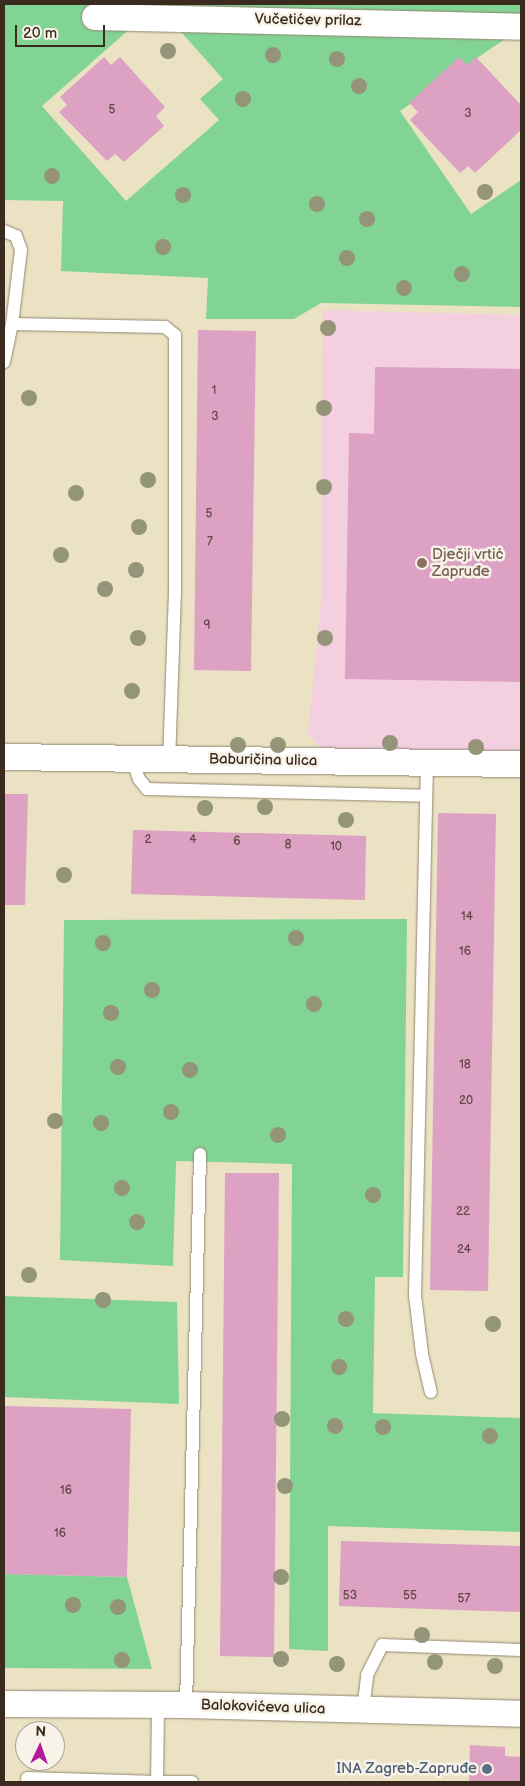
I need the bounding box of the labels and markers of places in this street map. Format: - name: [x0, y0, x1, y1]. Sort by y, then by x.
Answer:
- place label: Dječji vrtić Zapruđe: [432, 545, 504, 580]
- marker: Dječji vrtić Zapruđe: [416, 557, 428, 569]
- place label: INA Zagreb-Zapruđe: [336, 1760, 477, 1778]
- marker: INA Zagreb-Zapruđe: [481, 1763, 493, 1775]

